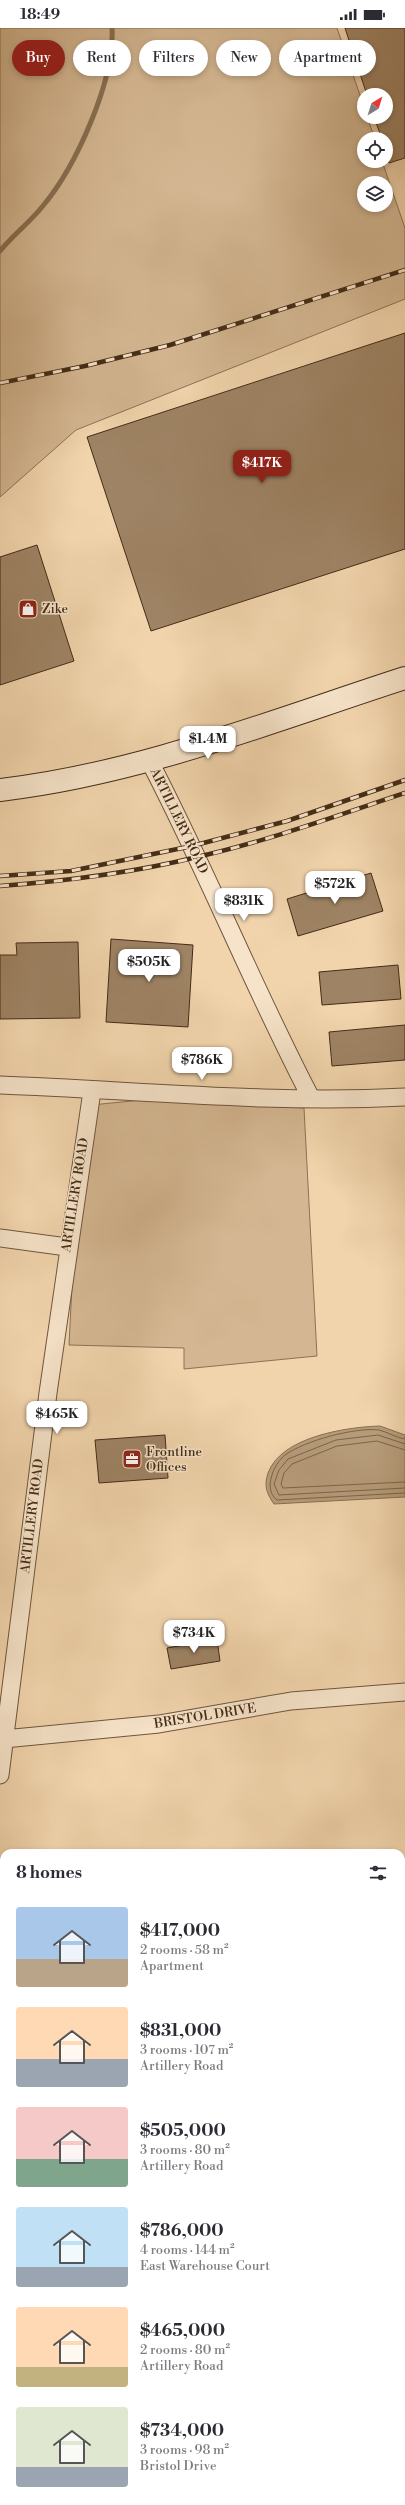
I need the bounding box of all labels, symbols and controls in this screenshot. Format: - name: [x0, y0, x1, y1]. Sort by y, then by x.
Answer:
- text: 18:49: [20, 5, 60, 24]
- chip: Buy: [12, 40, 65, 76]
- chip: Rent: [73, 40, 131, 76]
- chip: Filters: [139, 40, 208, 76]
- chip: New: [216, 40, 271, 76]
- chip: Apartment: [279, 40, 376, 76]
- north arrow: [357, 88, 393, 124]
- map controls: [357, 88, 393, 212]
- button: locate: [357, 132, 393, 168]
- button: layers: [357, 176, 393, 212]
- pin: $417K: [234, 450, 290, 484]
- text: $417K: [242, 455, 282, 471]
- shop icon: Zike: [17, 598, 39, 620]
- place label: Zike: [42, 601, 68, 617]
- pin: $1.4M: [180, 726, 236, 760]
- text: $1.4M: [189, 731, 227, 747]
- street label: ARTILLERY ROAD: [146, 765, 212, 876]
- pin: $572K: [307, 871, 363, 905]
- text: $572K: [314, 876, 356, 892]
- pin: $831K: [216, 888, 272, 922]
- text: $831K: [224, 893, 264, 909]
- pin: $505K: [121, 949, 177, 983]
- text: $505K: [127, 954, 171, 970]
- pin: $786K: [174, 1047, 230, 1081]
- text: $786K: [181, 1052, 223, 1068]
- street label: ARTILLERY ROAD: [58, 1137, 92, 1254]
- pin: $465K: [29, 1401, 85, 1435]
- text: $465K: [35, 1406, 79, 1422]
- place label: Frontline Offices: [146, 1444, 203, 1475]
- office icon: Frontline Offices: [121, 1448, 143, 1470]
- street label: ARTILLERY ROAD: [17, 1458, 47, 1575]
- pin: $734K: [166, 1620, 222, 1654]
- text: $734K: [173, 1625, 215, 1641]
- street label: BRISTOL DRIVE: [152, 1700, 257, 1732]
- text: 8 homes: [16, 1862, 82, 1884]
- icon: filters: [367, 1862, 389, 1884]
- text: $417,000: [140, 1920, 220, 1942]
- icon: home: [48, 1923, 96, 1971]
- text: 2 rooms · 58 m²: [140, 1942, 229, 1958]
- text: Apartment: [140, 1958, 204, 1974]
- text: $831,000: [140, 2020, 221, 2042]
- icon: home: [48, 2023, 96, 2071]
- text: 3 rooms · 107 m²: [140, 2042, 233, 2058]
- text: Artillery Road: [140, 2058, 223, 2074]
- text: $505,000: [140, 2120, 226, 2142]
- icon: home: [48, 2123, 96, 2171]
- text: 3 rooms · 80 m²: [140, 2142, 230, 2158]
- text: Artillery Road: [140, 2158, 223, 2174]
- text: $786,000: [140, 2220, 224, 2242]
- icon: home: [48, 2223, 96, 2271]
- text: 4 rooms · 144 m²: [140, 2242, 235, 2258]
- text: East Warehouse Court: [140, 2258, 270, 2274]
- text: $465,000: [140, 2320, 225, 2342]
- icon: home: [48, 2323, 96, 2371]
- text: 2 rooms · 80 m²: [140, 2342, 230, 2358]
- text: Artillery Road: [140, 2358, 223, 2374]
- text: $734,000: [140, 2420, 224, 2442]
- icon: home: [48, 2423, 96, 2471]
- text: 3 rooms · 98 m²: [140, 2442, 229, 2458]
- text: Bristol Drive: [140, 2458, 216, 2474]

